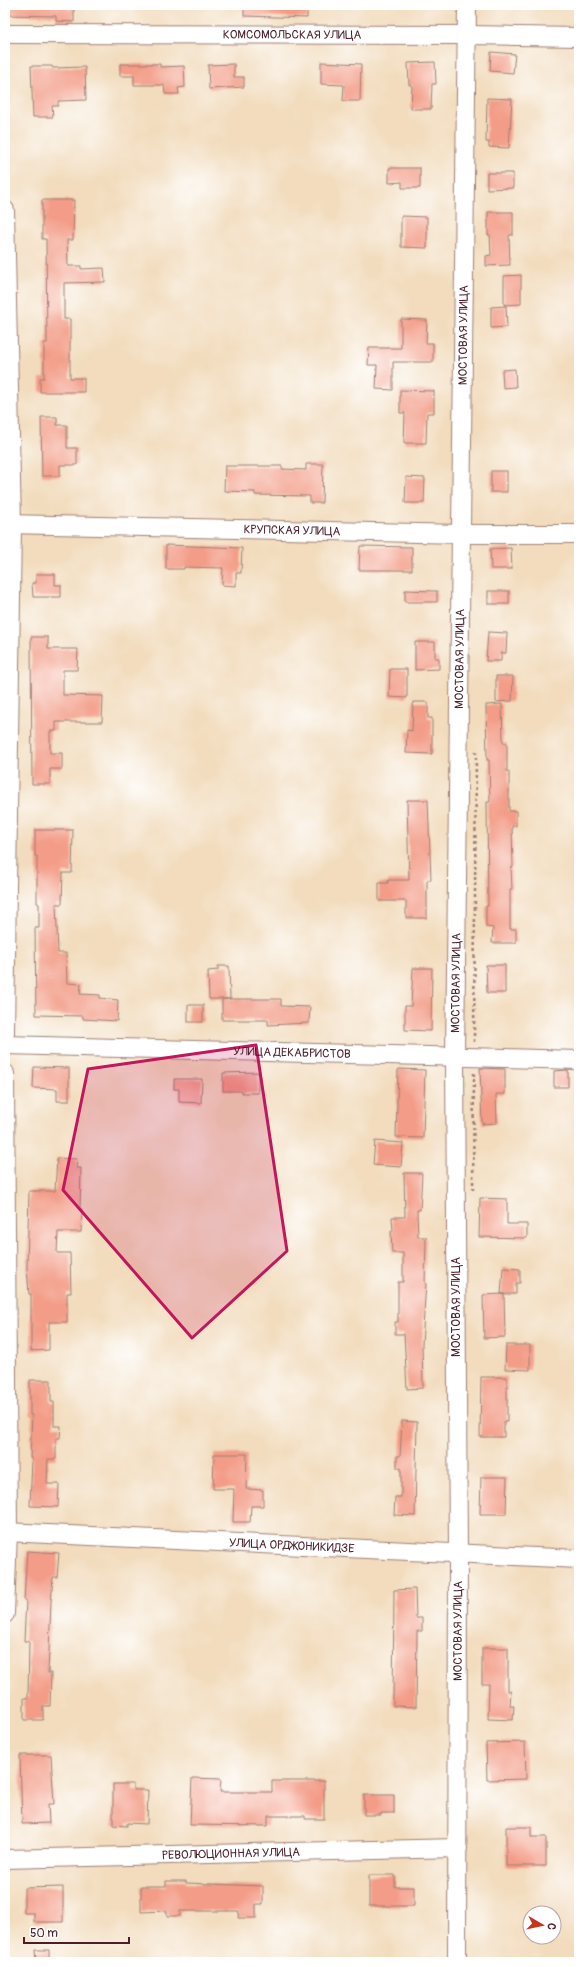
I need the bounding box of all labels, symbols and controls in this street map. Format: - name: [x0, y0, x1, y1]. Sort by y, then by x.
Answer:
- street label: КОМСОМОЛЬСКАЯ УЛИЦА: [223, 27, 361, 42]
- street label: МОСТОВАЯ УЛИЦА: [455, 285, 471, 385]
- street label: КРУПСКАЯ УЛИЦА: [243, 522, 341, 539]
- street label: МОСТОВАЯ УЛИЦА: [451, 609, 468, 709]
- street label: МОСТОВАЯ УЛИЦА: [448, 933, 464, 1033]
- street label: УЛИЦА ДЕКАБРИСТОВ: [233, 1043, 351, 1062]
- street label: МОСТОВАЯ УЛИЦА: [449, 1257, 464, 1357]
- street label: УЛИЦА ОРДЖОНИКИДЗЕ: [229, 1535, 355, 1556]
- street label: МОСТОВАЯ УЛИЦА: [450, 1581, 465, 1681]
- street label: РЕВОЛЮЦИОННАЯ УЛИЦА: [162, 1844, 300, 1863]
- north arrow: [522, 1905, 562, 1945]
- scale bar: [24, 1919, 129, 1945]
- text: С: [544, 1922, 558, 1931]
- text: 50 m: [30, 1926, 58, 1941]

